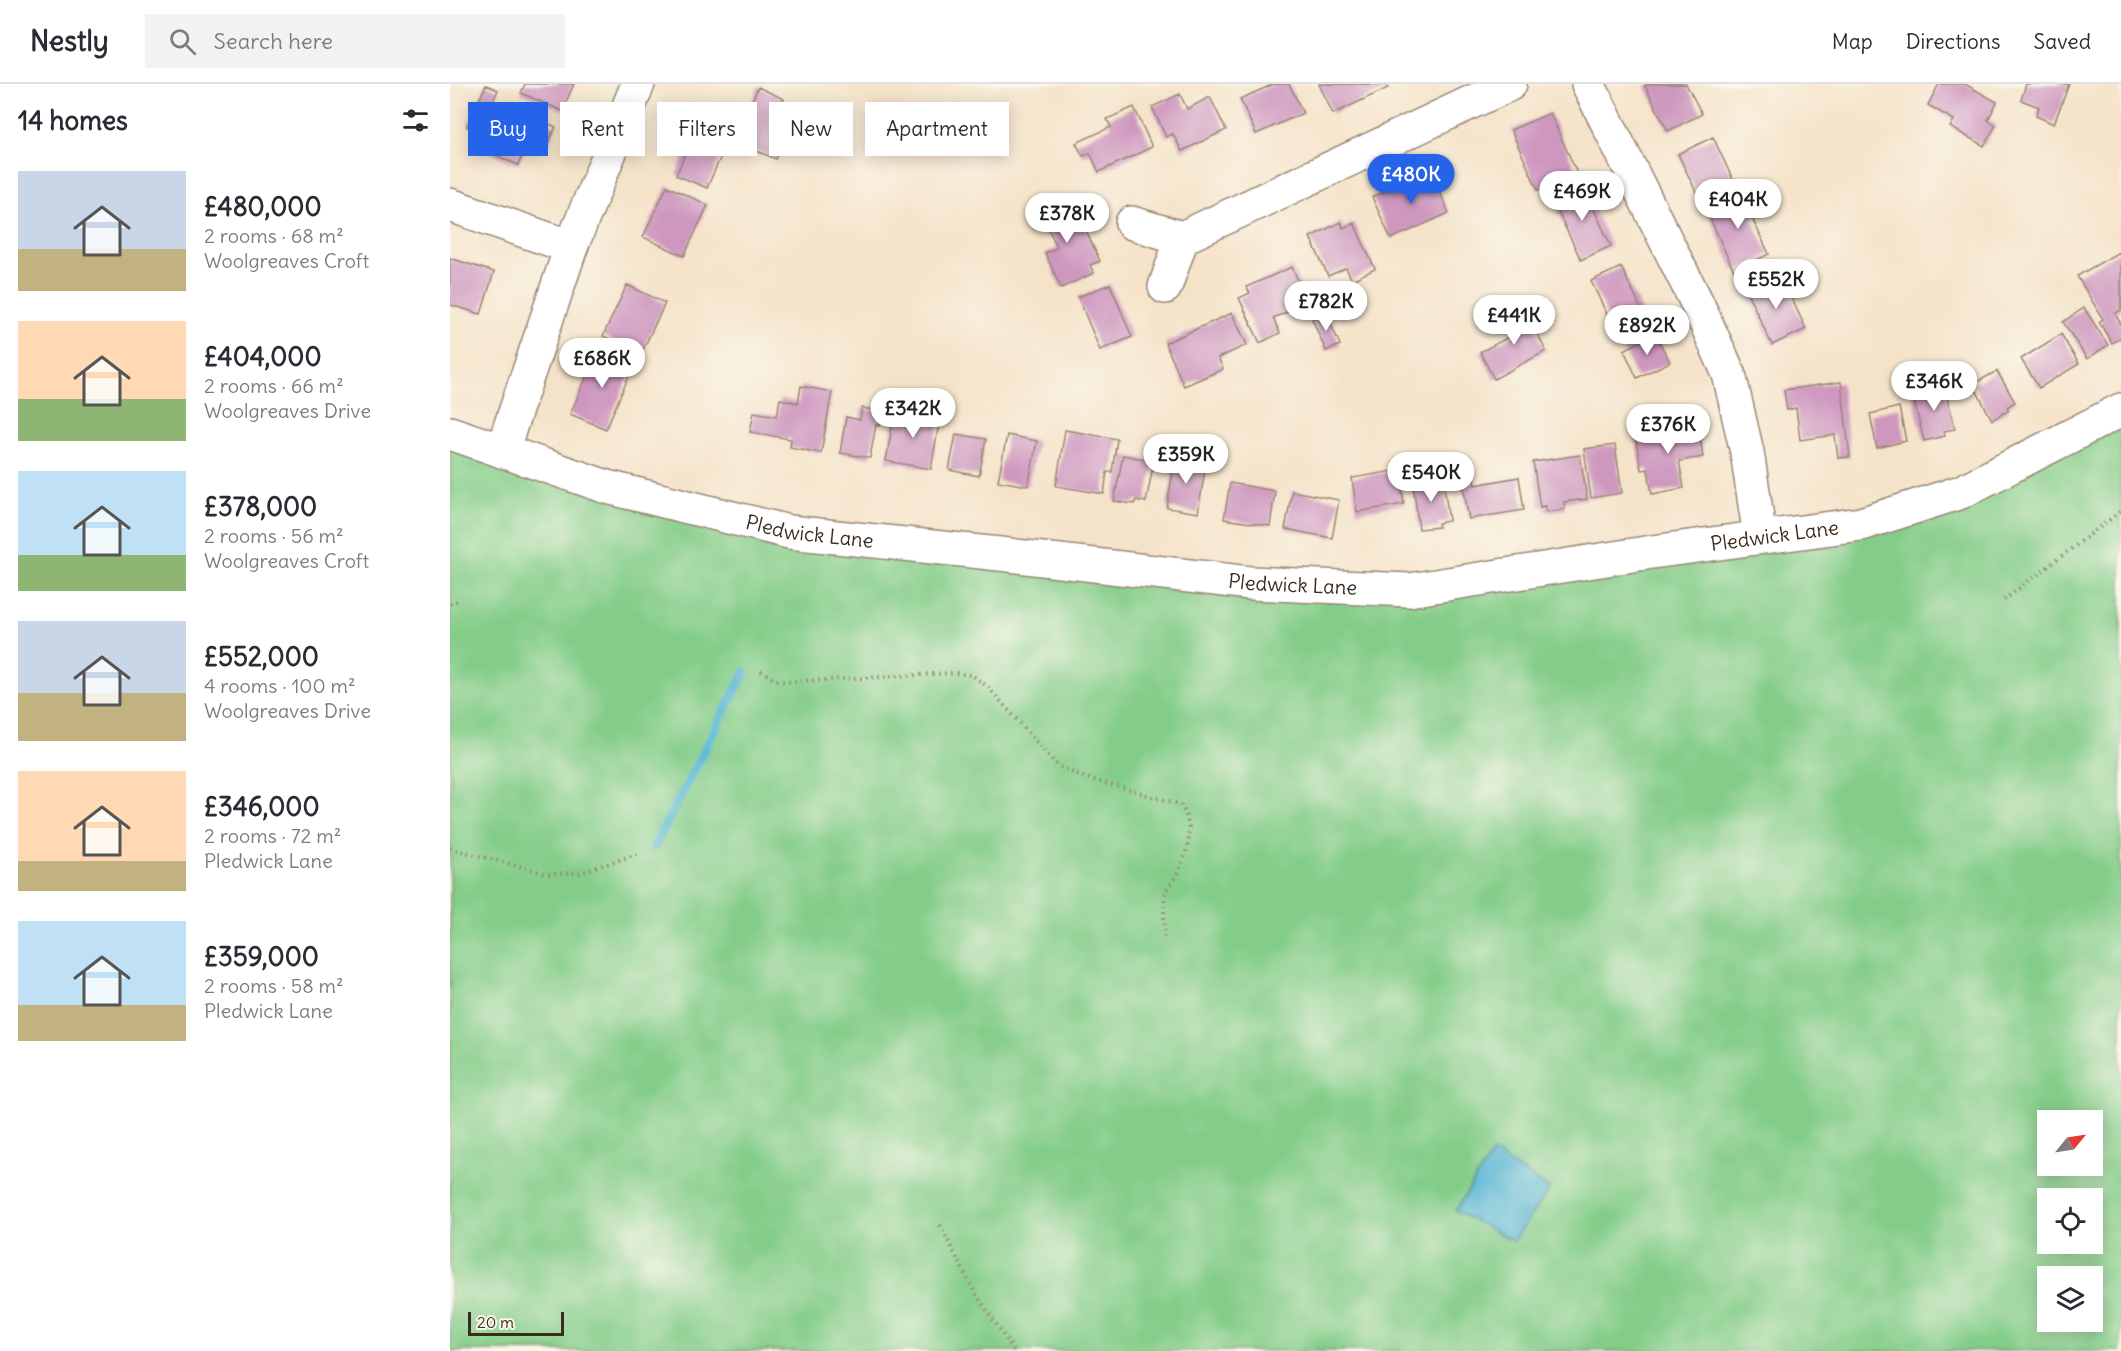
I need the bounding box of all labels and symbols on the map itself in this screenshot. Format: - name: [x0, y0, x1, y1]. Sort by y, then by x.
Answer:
- pin: £480K: [1369, 154, 1453, 205]
- pin: £469K: [1540, 171, 1624, 222]
- pin: £404K: [1696, 179, 1780, 230]
- pin: £378K: [1025, 193, 1109, 244]
- pin: £552K: [1734, 259, 1818, 310]
- pin: £782K: [1284, 281, 1368, 332]
- pin: £441K: [1472, 295, 1556, 346]
- pin: £892K: [1605, 305, 1689, 356]
- pin: £686K: [560, 338, 644, 389]
- pin: £346K: [1892, 361, 1976, 412]
- pin: £342K: [871, 388, 955, 439]
- pin: £376K: [1626, 404, 1710, 455]
- pin: £359K: [1144, 434, 1228, 485]
- pin: £540K: [1389, 452, 1473, 503]
- street label: Pledwick Lane: [743, 509, 875, 553]
- street label: Pledwick Lane: [1709, 514, 1840, 556]
- street label: Pledwick Lane: [1227, 568, 1358, 600]
- north arrow: [2037, 1110, 2103, 1176]
- scale bar: [468, 1309, 564, 1336]

